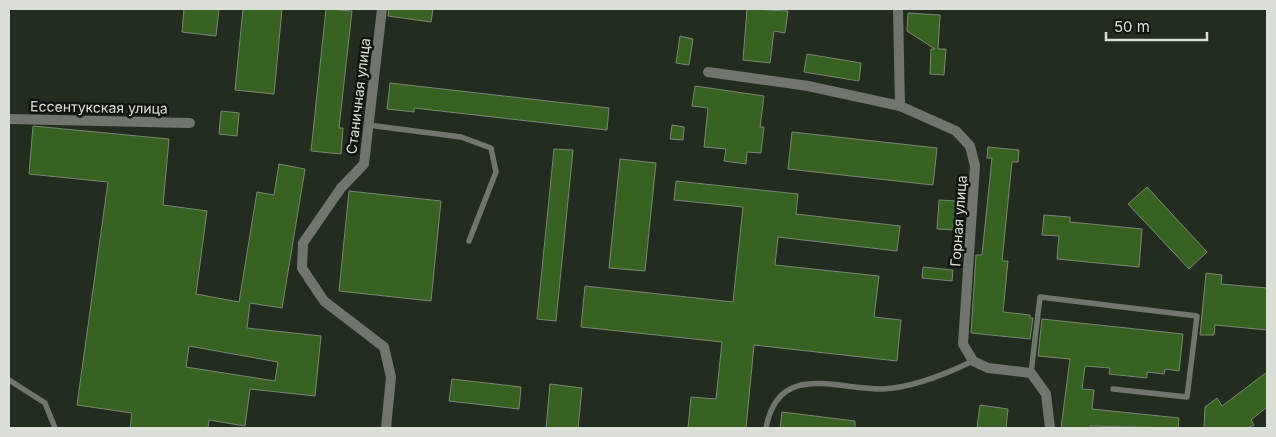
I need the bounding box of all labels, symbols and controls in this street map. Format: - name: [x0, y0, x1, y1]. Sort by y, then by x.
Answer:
- scale bar: [1106, 10, 1207, 42]
- text: 50 m: [1114, 17, 1150, 36]
- street label: Станичная улица: [342, 37, 374, 155]
- street label: Ессентукская улица: [30, 97, 168, 117]
- street label: Горная улица: [946, 175, 970, 267]

